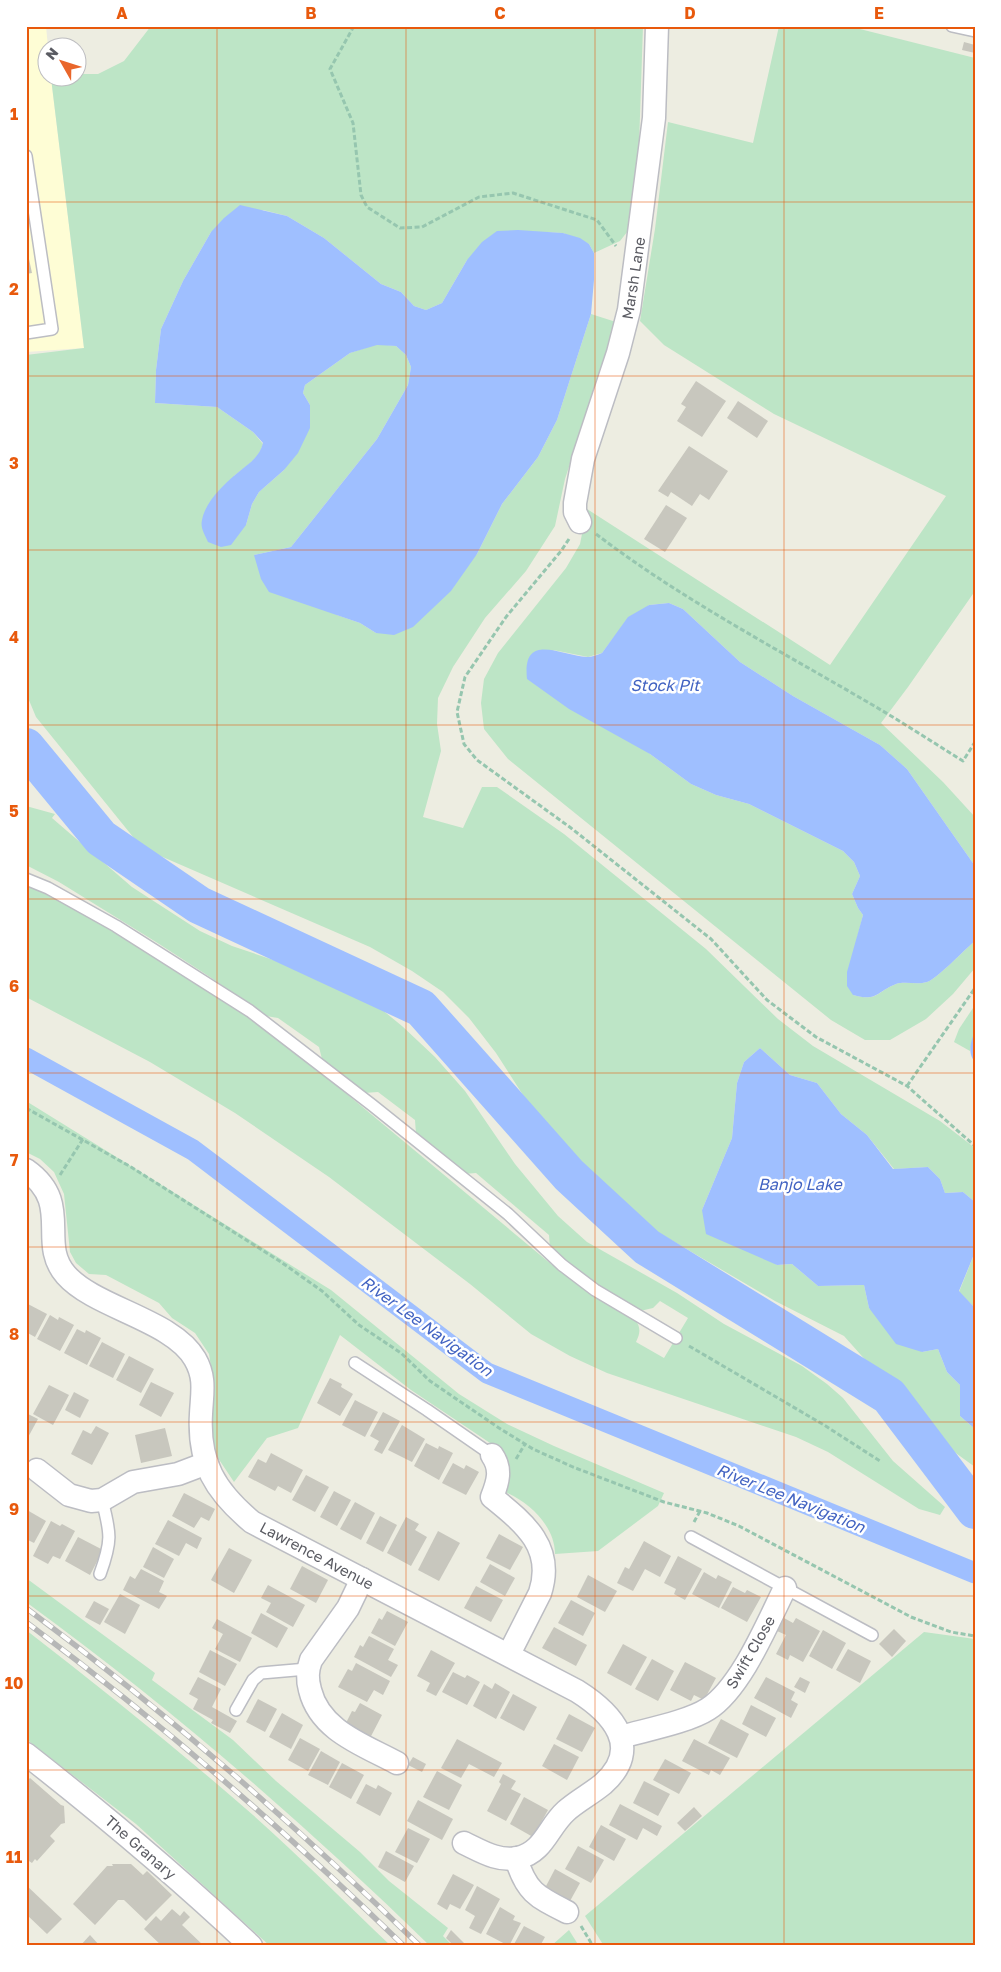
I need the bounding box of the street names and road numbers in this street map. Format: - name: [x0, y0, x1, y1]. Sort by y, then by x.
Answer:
- street label: Marsh Lane: [618, 235, 648, 321]
- street label: Lawrence Avenue: [257, 1517, 377, 1593]
- street label: Swift Close: [722, 1612, 778, 1692]
- street label: The Granary: [102, 1811, 181, 1883]

